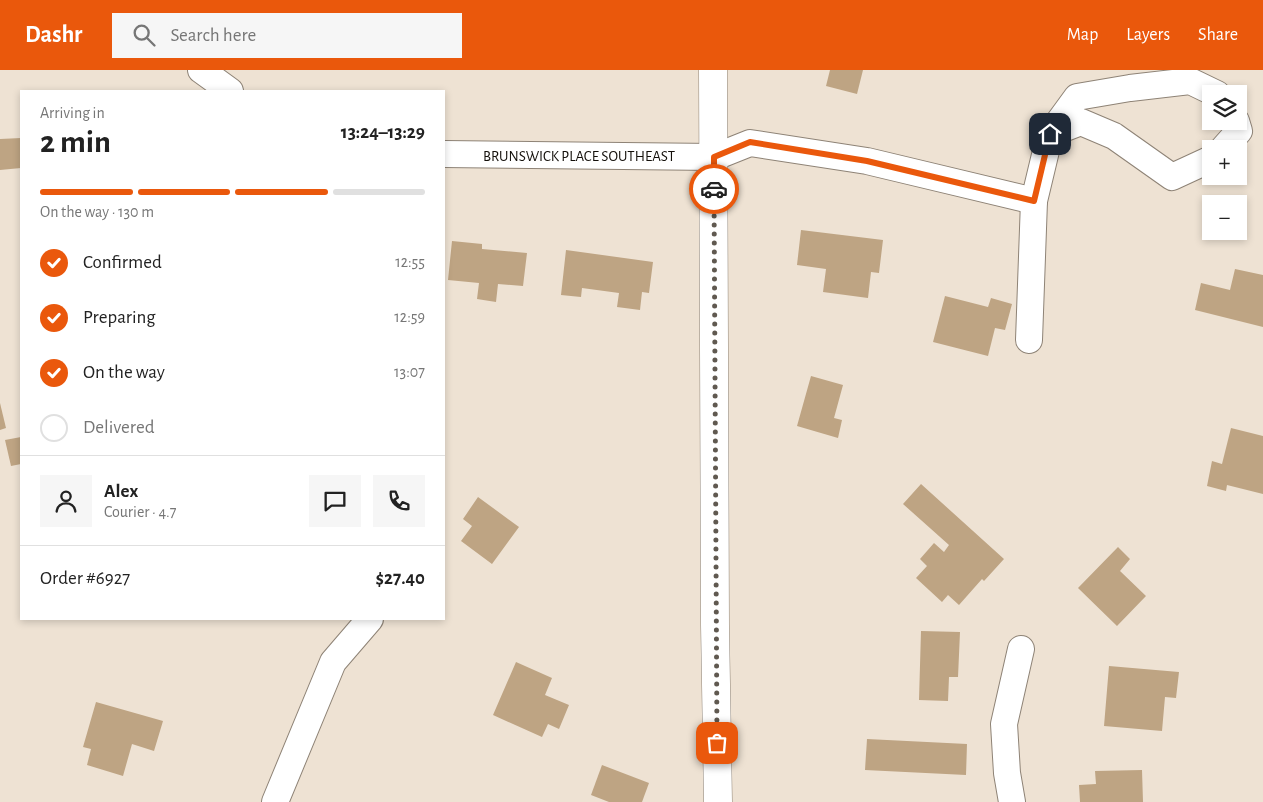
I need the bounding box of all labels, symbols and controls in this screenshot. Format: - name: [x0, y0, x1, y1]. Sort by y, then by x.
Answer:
- search box: [112, 13, 462, 58]
- icon: search: [130, 21, 158, 49]
- text: Dashr: [25, 23, 82, 47]
- text: Search here: [170, 26, 256, 45]
- text: Map: [1067, 26, 1098, 44]
- text: Layers: [1126, 26, 1170, 44]
- text: Share: [1198, 26, 1238, 44]
- map controls: [1202, 85, 1247, 240]
- button: layers: [1202, 85, 1247, 130]
- text: Arriving in: [40, 105, 105, 121]
- pin: [1029, 113, 1071, 155]
- icon: home: [1036, 120, 1064, 148]
- text: 13:24–13:29: [341, 123, 425, 142]
- text: 2 min: [40, 126, 111, 158]
- button: +: [1202, 140, 1247, 185]
- street label: BRUNSWICK PLACE SOUTHEAST: [483, 149, 676, 164]
- courier: [689, 164, 739, 214]
- icon: car: [700, 175, 728, 203]
- button: −: [1202, 195, 1247, 240]
- text: On the way · 130 m: [40, 204, 154, 220]
- icon: check: [40, 249, 68, 277]
- text: Confirmed: [83, 253, 162, 272]
- text: 12:55: [395, 254, 425, 270]
- icon: check: [40, 304, 68, 332]
- text: Preparing: [83, 308, 156, 327]
- text: 12:59: [394, 309, 425, 325]
- icon: check: [40, 359, 68, 387]
- text: On the way: [83, 363, 165, 382]
- text: 13:07: [394, 364, 425, 380]
- text: Delivered: [83, 418, 155, 437]
- button: person: [40, 475, 92, 527]
- button: chat: [309, 475, 361, 527]
- button: phone: [373, 475, 425, 527]
- text: Alex: [104, 482, 138, 501]
- text: Courier · 4.7: [104, 504, 176, 520]
- text: Order #6927: [40, 569, 130, 588]
- text: $27.40: [375, 569, 425, 588]
- pin: [696, 722, 738, 764]
- icon: bag: [703, 729, 731, 757]

